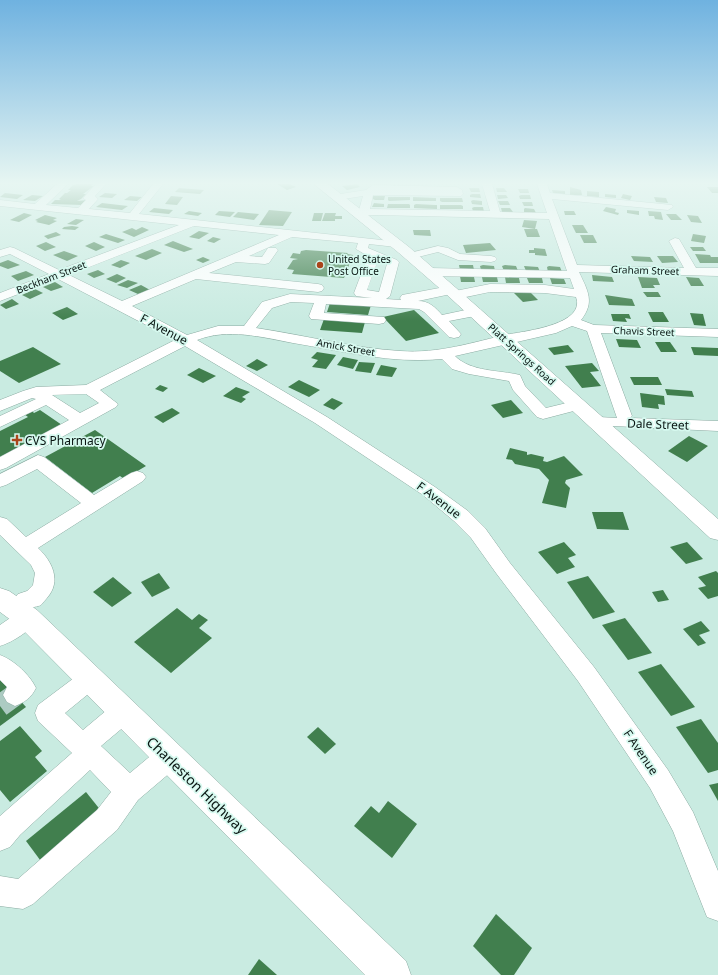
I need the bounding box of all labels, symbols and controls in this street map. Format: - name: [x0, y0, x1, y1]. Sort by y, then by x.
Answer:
- place label: United States Post Office: [328, 252, 391, 278]
- street label: Beckham Street: [14, 257, 88, 297]
- marker: United States Post Office: [315, 260, 325, 270]
- street label: Graham Street: [611, 262, 680, 278]
- street label: F Avenue: [137, 309, 191, 349]
- street label: Platt Springs Road: [485, 320, 559, 388]
- street label: Chavis Street: [613, 323, 675, 339]
- street label: Amick Street: [316, 335, 377, 359]
- street label: Dale Street: [627, 414, 690, 434]
- place label: CVS Pharmacy: [25, 432, 107, 449]
- marker: CVS Pharmacy: [12, 435, 22, 445]
- street label: F Avenue: [413, 478, 465, 522]
- street label: F Avenue: [620, 726, 663, 778]
- street label: Charleston Highway: [143, 732, 252, 838]

